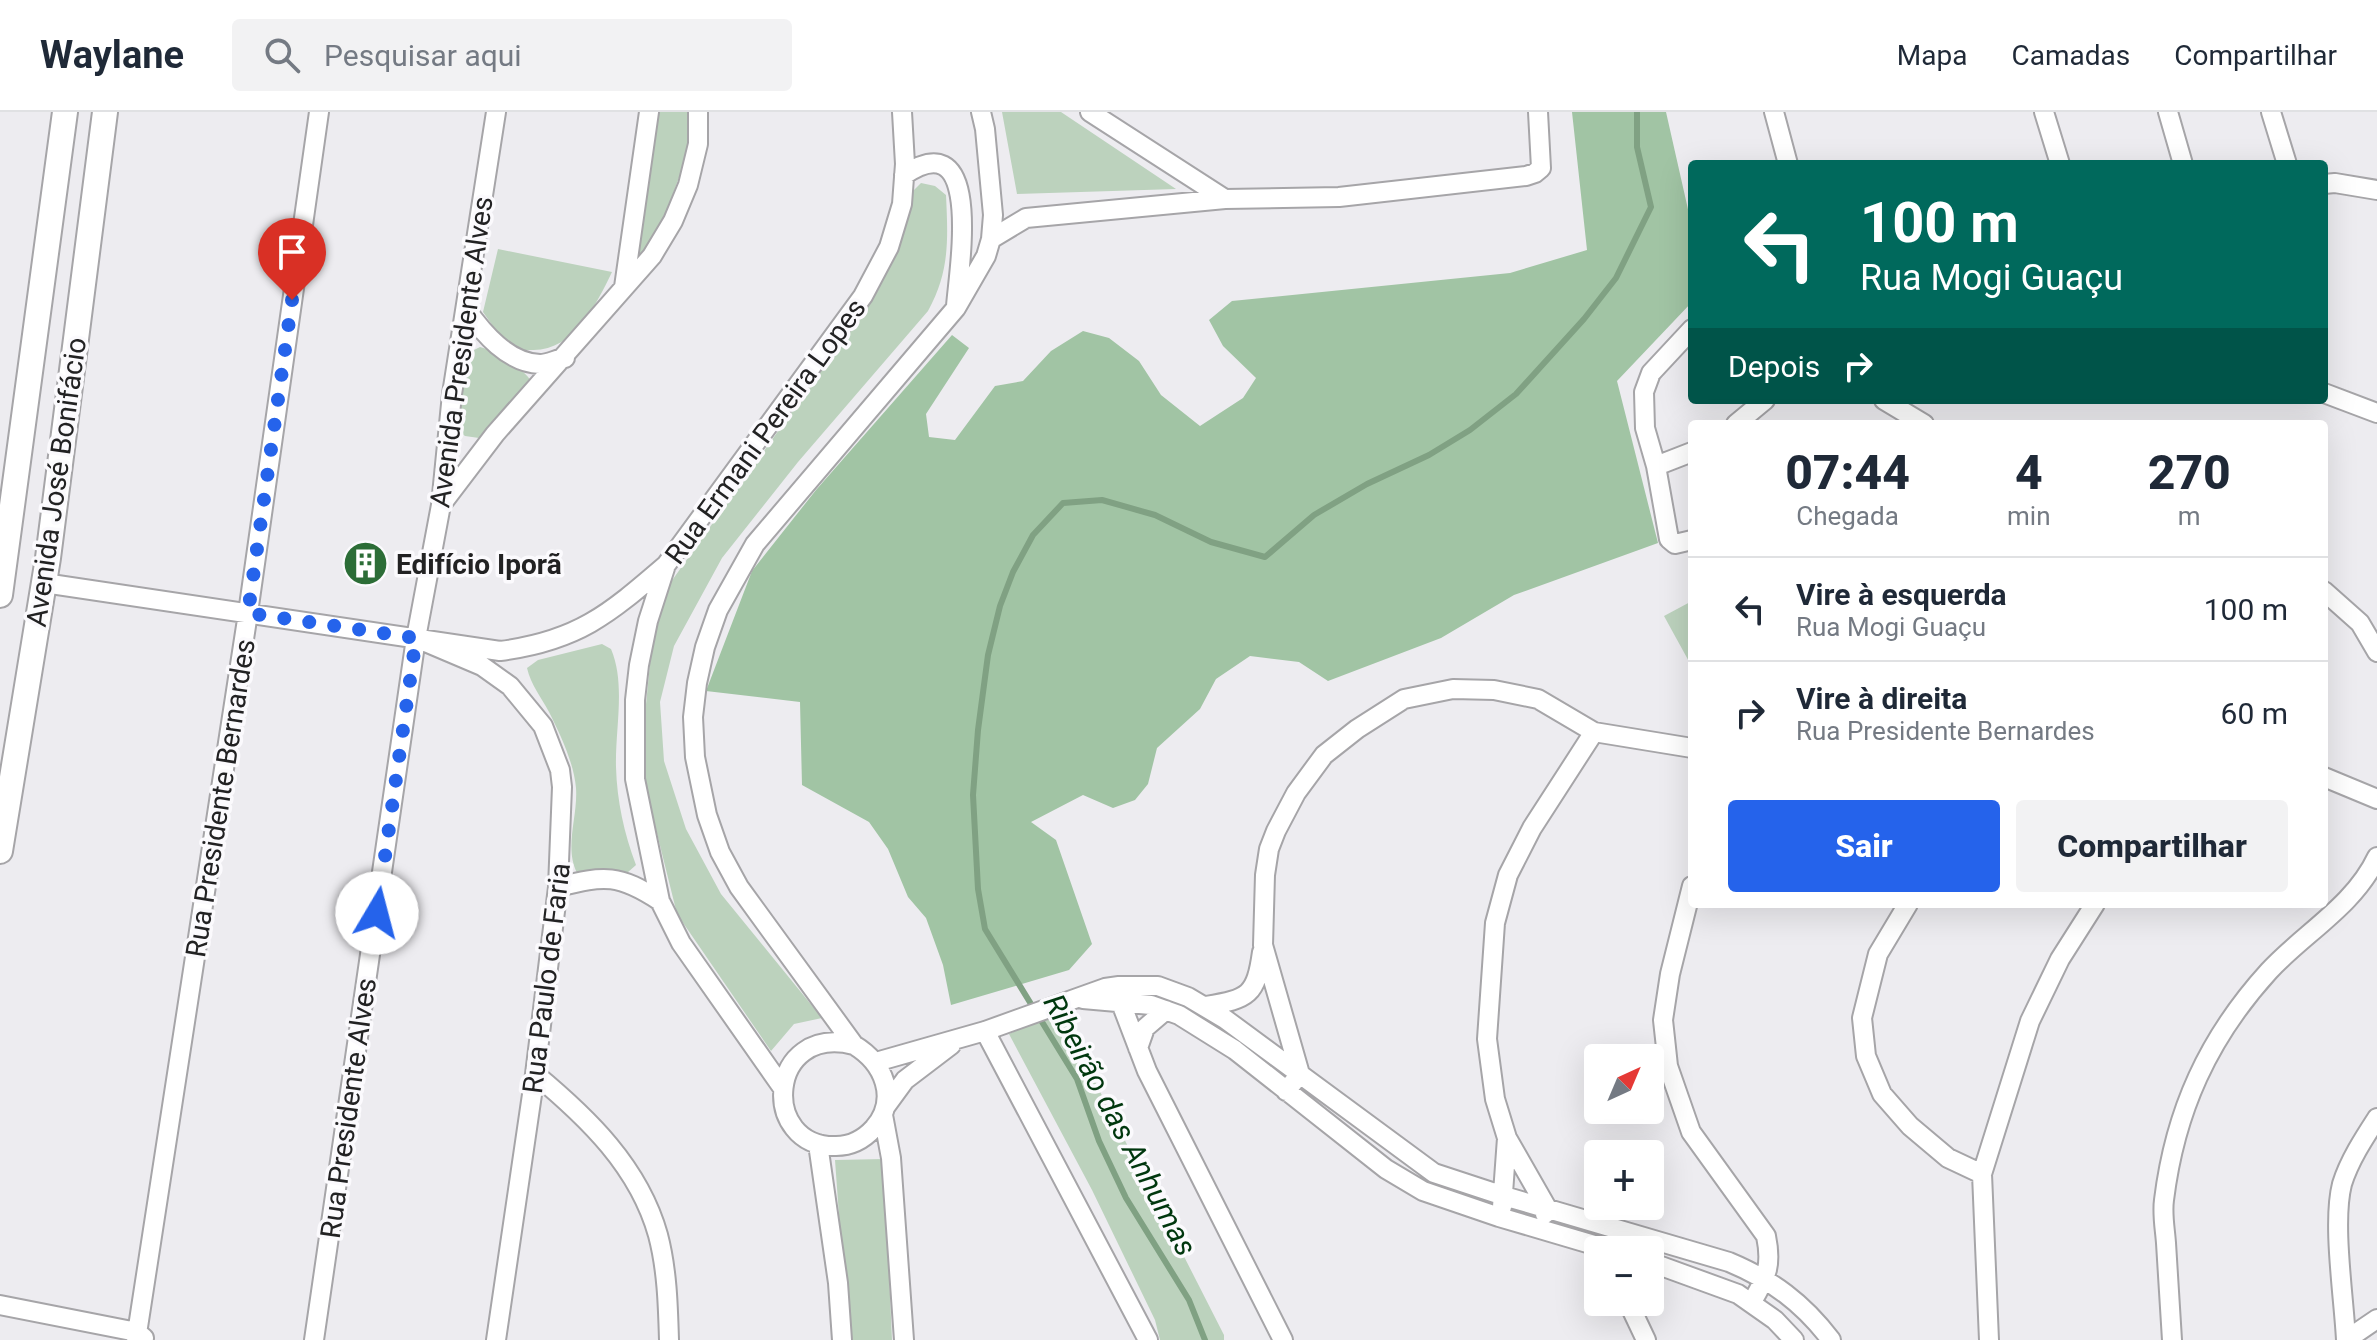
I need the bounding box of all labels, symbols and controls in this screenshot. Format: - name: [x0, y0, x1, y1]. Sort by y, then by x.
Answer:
- search box: [232, 19, 792, 91]
- text: Waylane: [40, 33, 184, 77]
- icon: search: [260, 33, 304, 77]
- text: Pesquisar aqui: [324, 38, 522, 73]
- text: Mapa: [1897, 39, 1967, 72]
- text: Camadas: [2011, 39, 2130, 72]
- text: Compartilhar: [2174, 39, 2337, 72]
- text: 100 m: [1860, 190, 2019, 256]
- icon: left: [1728, 192, 1832, 296]
- street label: Avenida Presidente Alves: [423, 194, 500, 510]
- pin: [258, 218, 326, 300]
- icon: arrive: [270, 230, 314, 274]
- text: Rua Mogi Guaçu: [1860, 257, 2123, 299]
- street label: Rua Ermani Pereira Lopes: [658, 292, 873, 570]
- street label: Avenida José Bonifácio: [20, 335, 93, 629]
- icon: right: [1836, 344, 1880, 388]
- text: Depois: [1728, 349, 1820, 384]
- text: 07:44: [1785, 444, 1910, 501]
- text: 4: [2015, 444, 2043, 501]
- text: 270: [2148, 444, 2231, 501]
- text: Chegada: [1796, 501, 1899, 531]
- text: min: [2007, 501, 2051, 531]
- text: m: [2178, 501, 2201, 531]
- building icon: Edifício Iporã: [341, 540, 389, 588]
- place label: Edifício Iporã: [396, 548, 562, 581]
- text: Vire à esquerda: [1796, 577, 2007, 612]
- icon: left: [1728, 587, 1772, 631]
- text: 100 m: [2204, 592, 2288, 627]
- text: Rua Mogi Guaçu: [1796, 612, 1986, 642]
- street label: Rua Presidente Bernardes: [179, 637, 262, 960]
- text: Vire à direita: [1796, 681, 1967, 716]
- icon: right: [1728, 691, 1772, 735]
- text: 60 m: [2221, 696, 2288, 731]
- text: Rua Presidente Bernardes: [1796, 716, 2095, 746]
- button: Sair: [1728, 800, 2000, 892]
- button: Compartilhar: [2016, 800, 2288, 892]
- street label: Rua Paulo de Faria: [516, 861, 577, 1095]
- position arrow: [335, 871, 419, 955]
- street label: Rua Presidente Alves: [314, 976, 383, 1240]
- water label: Ribeirão das Anhumas: [1037, 988, 1204, 1261]
- north arrow: [1584, 1044, 1664, 1124]
- map controls: [1584, 1044, 1664, 1316]
- button: +: [1584, 1140, 1664, 1220]
- button: −: [1584, 1236, 1664, 1316]

